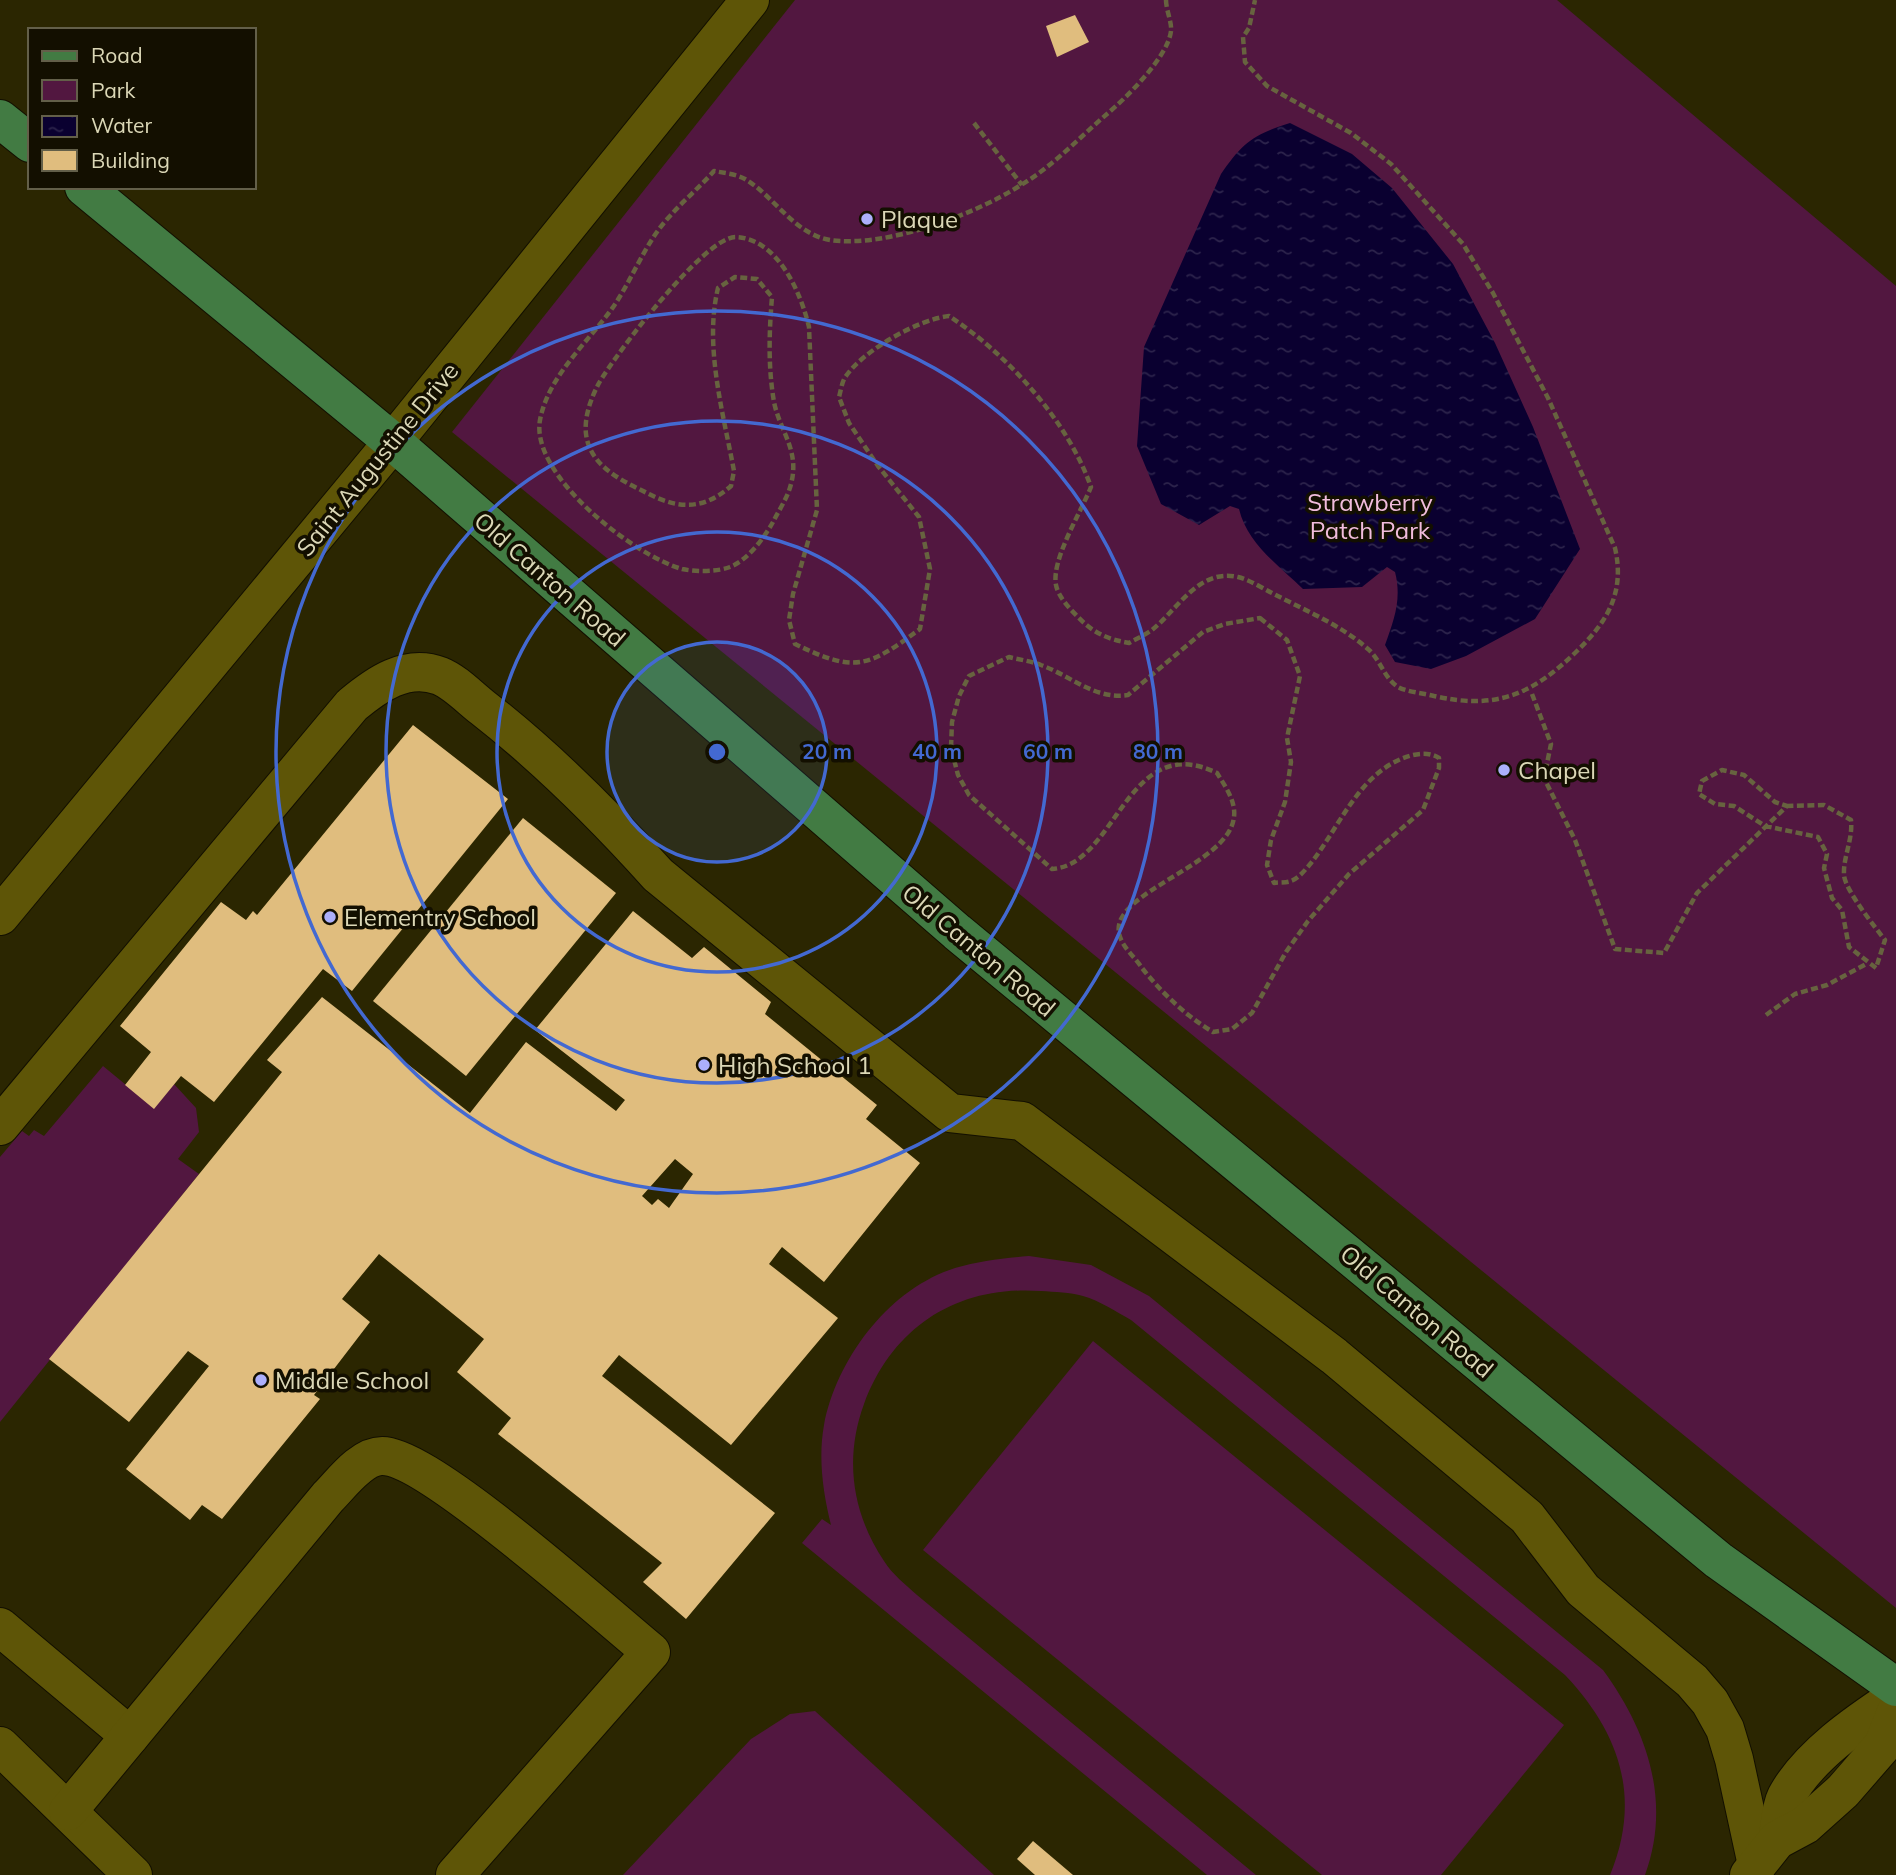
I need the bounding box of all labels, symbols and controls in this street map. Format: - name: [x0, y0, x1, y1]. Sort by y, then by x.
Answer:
- legend: [28, 28, 256, 189]
- text: Road: [91, 42, 142, 68]
- text: Park: [91, 77, 135, 103]
- text: Water: [91, 112, 152, 138]
- text: Building: [91, 147, 170, 173]
- place label: Plaque: [881, 204, 958, 234]
- marker: Plaque: [859, 211, 875, 227]
- street label: Saint Augustine Drive: [290, 356, 464, 562]
- park label: Strawberry Patch Park: [1307, 487, 1433, 545]
- street label: Old Canton Road: [468, 505, 632, 653]
- text: 20 m: [802, 738, 852, 764]
- text: 40 m: [912, 738, 962, 764]
- text: 60 m: [1023, 738, 1073, 764]
- text: 80 m: [1133, 738, 1183, 764]
- centre of rings: [705, 740, 729, 764]
- place label: Chapel: [1518, 755, 1596, 785]
- marker: Chapel: [1496, 762, 1512, 778]
- street label: Old Canton Road: [896, 877, 1062, 1023]
- place label: Elementry School: [344, 902, 536, 932]
- marker: Elementry School: [322, 909, 338, 925]
- place label: High School 1: [718, 1050, 872, 1080]
- marker: High School 1: [696, 1057, 712, 1073]
- street label: Old Canton Road: [1334, 1238, 1500, 1384]
- place label: Middle School: [275, 1365, 429, 1395]
- marker: Middle School: [253, 1372, 269, 1388]

